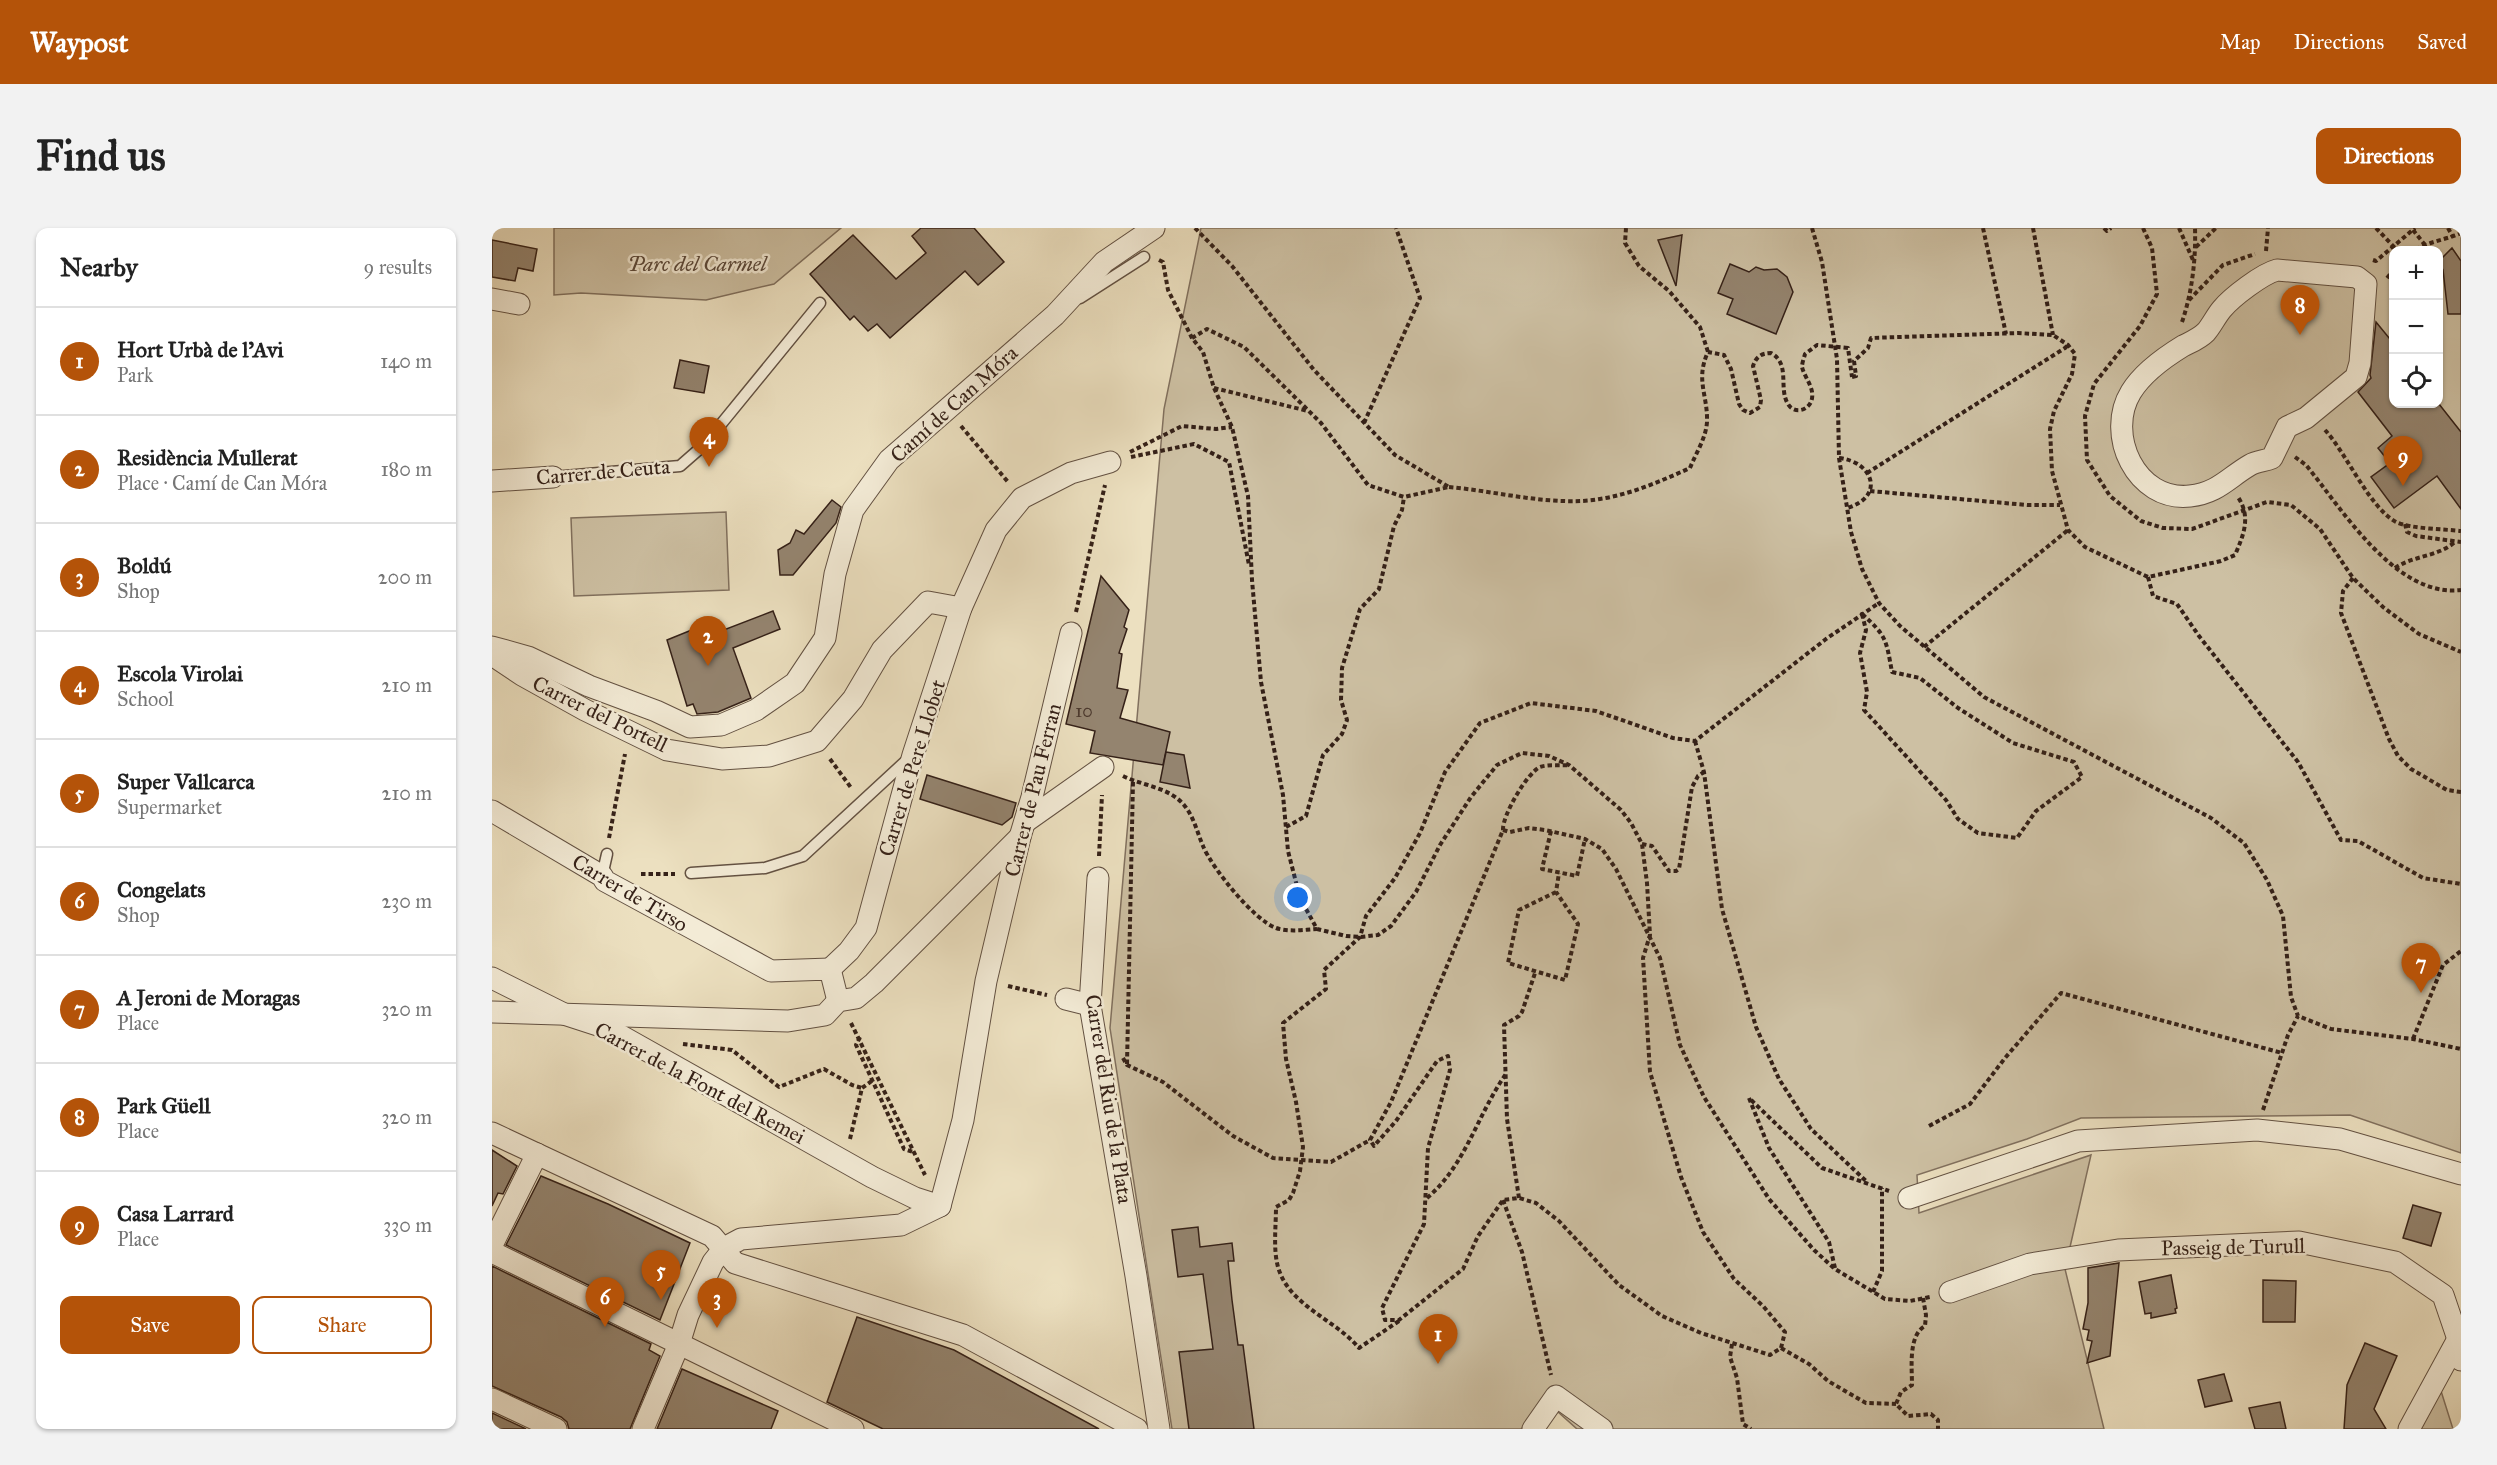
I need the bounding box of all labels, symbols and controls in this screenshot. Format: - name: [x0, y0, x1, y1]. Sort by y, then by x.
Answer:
- text: Waypost: [30, 25, 128, 60]
- text: Map: [2220, 29, 2261, 55]
- text: Directions: [2294, 29, 2384, 55]
- text: Saved: [2417, 29, 2467, 55]
- button: Directions: [2316, 128, 2461, 184]
- text: Find us: [36, 130, 166, 182]
- map controls: [2389, 246, 2443, 408]
- button: +: [2389, 246, 2443, 300]
- text: Nearby: [60, 251, 138, 283]
- park label: Parc del Carmel: [628, 251, 769, 277]
- text: 9 results: [364, 255, 432, 279]
- pin: 8: [2280, 285, 2320, 335]
- button: −: [2389, 300, 2443, 354]
- text: Hort Urbà de l'Avi: [117, 336, 284, 363]
- street label: Camí de Can Móra: [885, 340, 1023, 468]
- text: 1: [76, 349, 83, 373]
- text: 140 m: [380, 349, 432, 373]
- button: locate: [2389, 354, 2443, 408]
- text: Park: [117, 363, 153, 387]
- pin: 4: [690, 418, 728, 467]
- pin: 9: [2384, 436, 2422, 486]
- text: Residència Mullerat: [117, 444, 297, 471]
- street label: Carrer de Ceuta: [535, 453, 671, 491]
- text: 2: [75, 457, 84, 481]
- text: 180 m: [381, 457, 432, 481]
- text: Place · Camí de Can Móra: [117, 471, 327, 495]
- text: Boldú: [117, 552, 171, 579]
- text: 3: [76, 565, 84, 589]
- text: 200 m: [378, 565, 432, 589]
- text: Shop: [117, 579, 160, 603]
- pin: 2: [688, 616, 728, 666]
- text: Escola Virolai: [117, 660, 243, 687]
- street label: Carrer del Portell: [528, 670, 672, 758]
- text: 4: [74, 673, 85, 697]
- text: 210 m: [382, 673, 432, 697]
- street label: Carrer de Pere Llobet: [873, 676, 951, 859]
- text: School: [117, 687, 174, 711]
- house number: 10: [1075, 700, 1093, 722]
- street label: Carrer de Pau Ferran: [999, 701, 1067, 879]
- text: Super Vallcarca: [117, 768, 255, 795]
- text: 5: [75, 781, 84, 805]
- text: 210 m: [382, 781, 432, 805]
- text: Supermarket: [117, 795, 222, 819]
- street label: Carrer de Tirso: [568, 848, 693, 938]
- text: Congelats: [117, 876, 206, 903]
- your location: [1283, 883, 1312, 912]
- text: 6: [74, 889, 85, 913]
- text: 230 m: [381, 889, 432, 913]
- text: Shop: [117, 903, 160, 927]
- pin: 7: [2402, 944, 2440, 993]
- text: A Jeroni de Moragas: [117, 984, 300, 1011]
- street label: Carrer del Riu de la Plata: [1080, 993, 1138, 1206]
- text: 7: [74, 997, 85, 1021]
- text: 320 m: [381, 997, 432, 1021]
- text: Place: [117, 1011, 159, 1035]
- street label: Carrer de la Font del Remei: [590, 1016, 810, 1150]
- text: Park Güell: [117, 1092, 210, 1119]
- text: 8: [74, 1105, 85, 1129]
- text: 320 m: [381, 1105, 432, 1129]
- text: Place: [117, 1119, 159, 1143]
- text: Casa Larrard: [117, 1200, 234, 1227]
- text: 9: [74, 1213, 85, 1237]
- text: 330 m: [383, 1213, 432, 1237]
- text: Place: [117, 1227, 159, 1251]
- street label: Passeig de Turull: [2161, 1233, 2306, 1261]
- pin: 5: [642, 1250, 680, 1300]
- pin: 6: [586, 1278, 624, 1327]
- pin: 3: [698, 1278, 736, 1328]
- button: Save: [60, 1296, 240, 1354]
- button: Share: [252, 1296, 432, 1354]
- pin: 1: [1418, 1314, 1458, 1364]

